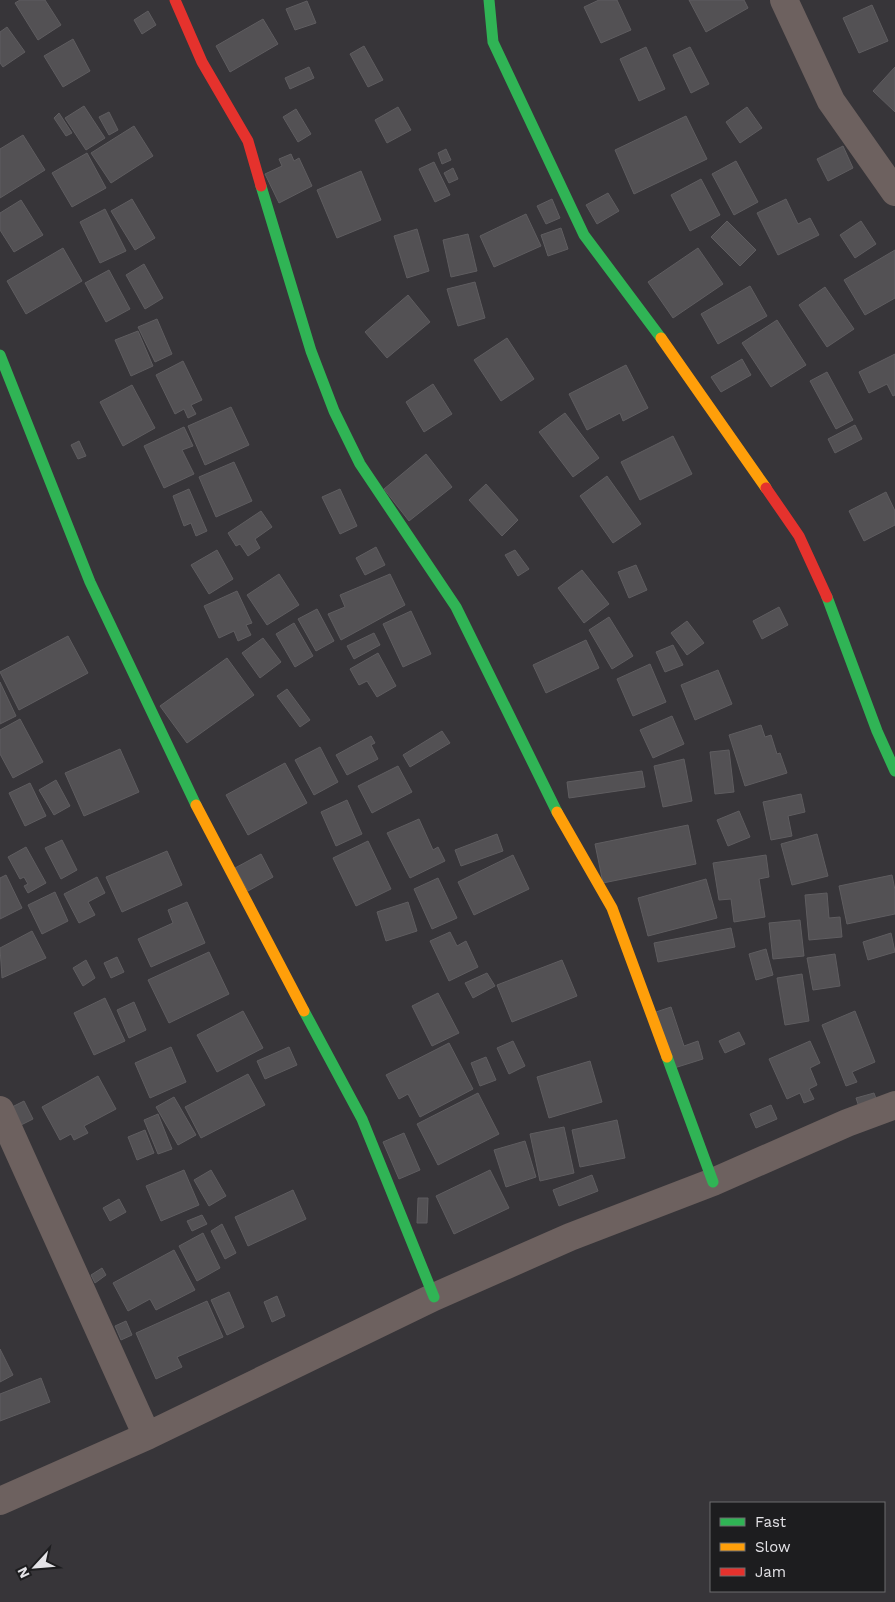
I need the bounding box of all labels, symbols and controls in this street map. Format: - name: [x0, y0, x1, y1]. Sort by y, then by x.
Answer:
- legend: [710, 1502, 885, 1592]
- text: Fast: [755, 1513, 787, 1531]
- text: Slow: [755, 1538, 791, 1556]
- north arrow: [10, 1542, 60, 1592]
- text: Jam: [755, 1563, 786, 1581]
- text: N: [14, 1565, 33, 1581]

